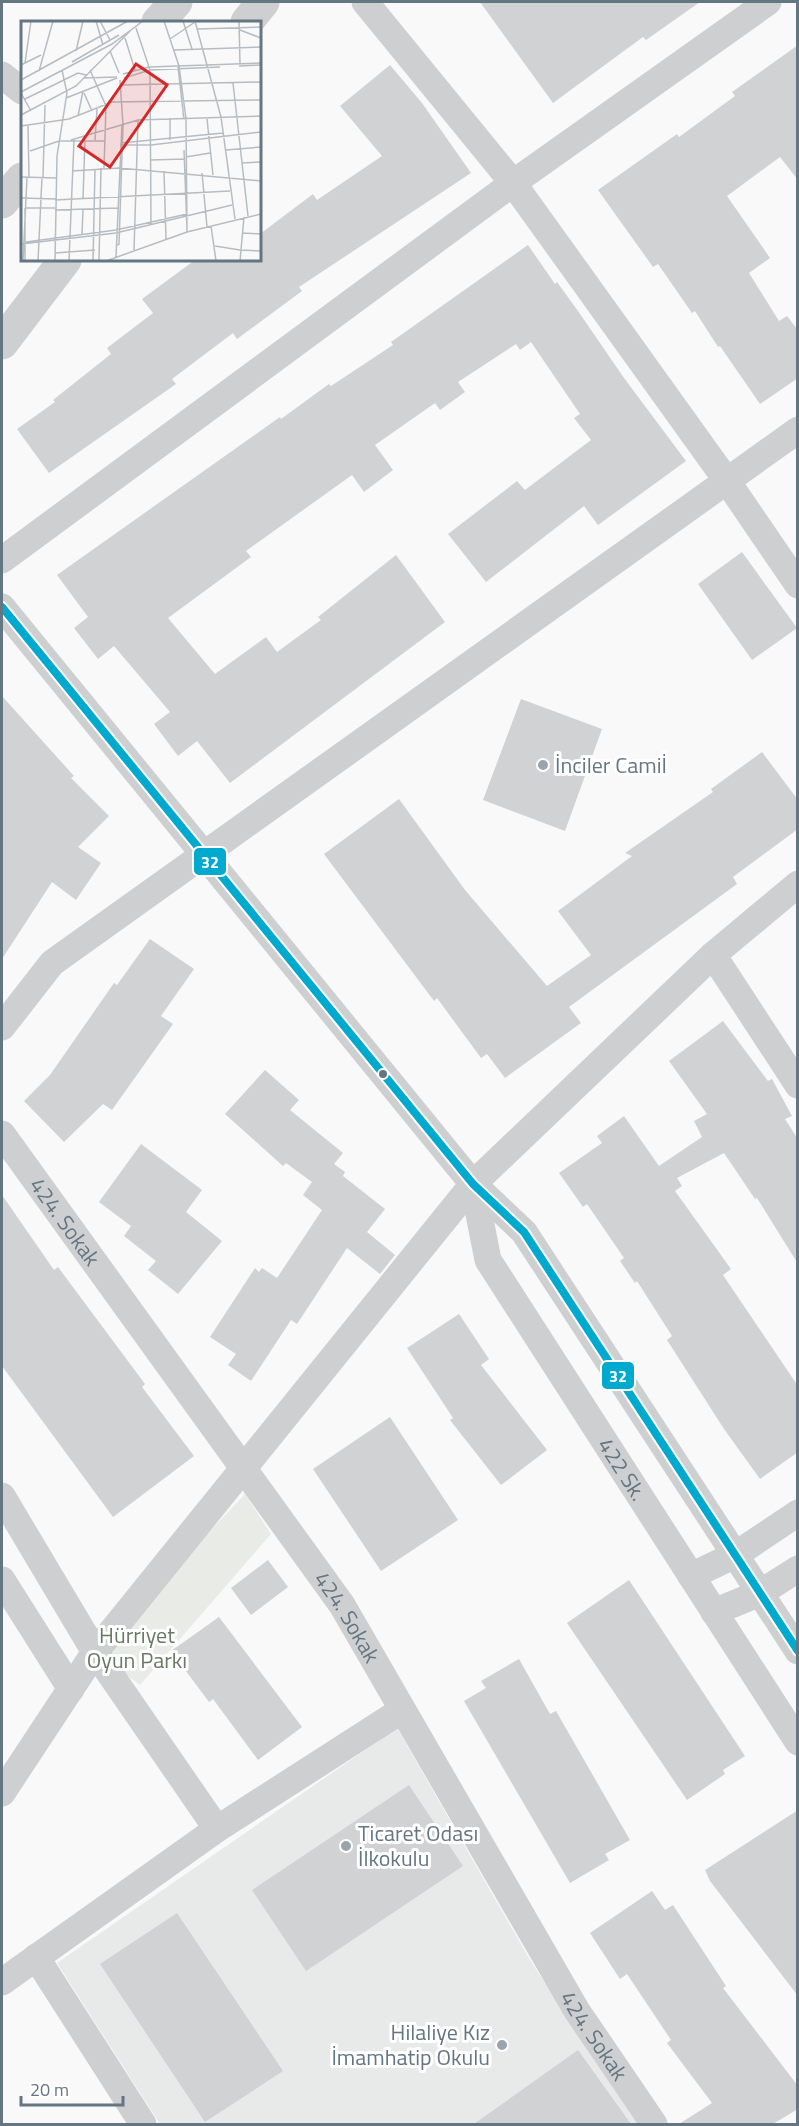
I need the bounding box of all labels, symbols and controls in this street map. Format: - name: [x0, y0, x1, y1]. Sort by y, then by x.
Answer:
- inset map: [21, 21, 261, 261]
- place label: İnciler Camiİ: [555, 748, 667, 782]
- marker: İnciler Camiİ: [536, 758, 550, 772]
- line badge: 32: [193, 847, 227, 876]
- text: 32: [201, 850, 219, 874]
- unlabelled marker: [377, 1068, 389, 1080]
- street label: 424. Sokak: [22, 1170, 109, 1273]
- line badge: 32: [601, 1361, 635, 1390]
- text: 32: [609, 1364, 627, 1388]
- street label: 422 Sk.: [589, 1431, 655, 1507]
- street label: 424. Sokak: [306, 1564, 389, 1669]
- park label: Hürriyet Oyun Parkı: [87, 1618, 187, 1677]
- place label: Ticaret Odası İlkokulu: [358, 1816, 478, 1875]
- marker: Ticaret Odası İlkokulu: [339, 1839, 353, 1853]
- street label: 424. Sokak: [552, 1984, 637, 2088]
- place label: Hilaliye Kız İmamhatip Okulu: [331, 2015, 490, 2074]
- marker: Hilaliye Kız İmamhatip Okulu: [495, 2038, 509, 2052]
- scale bar: [21, 2069, 123, 2107]
- text: 20 m: [30, 2076, 69, 2103]

